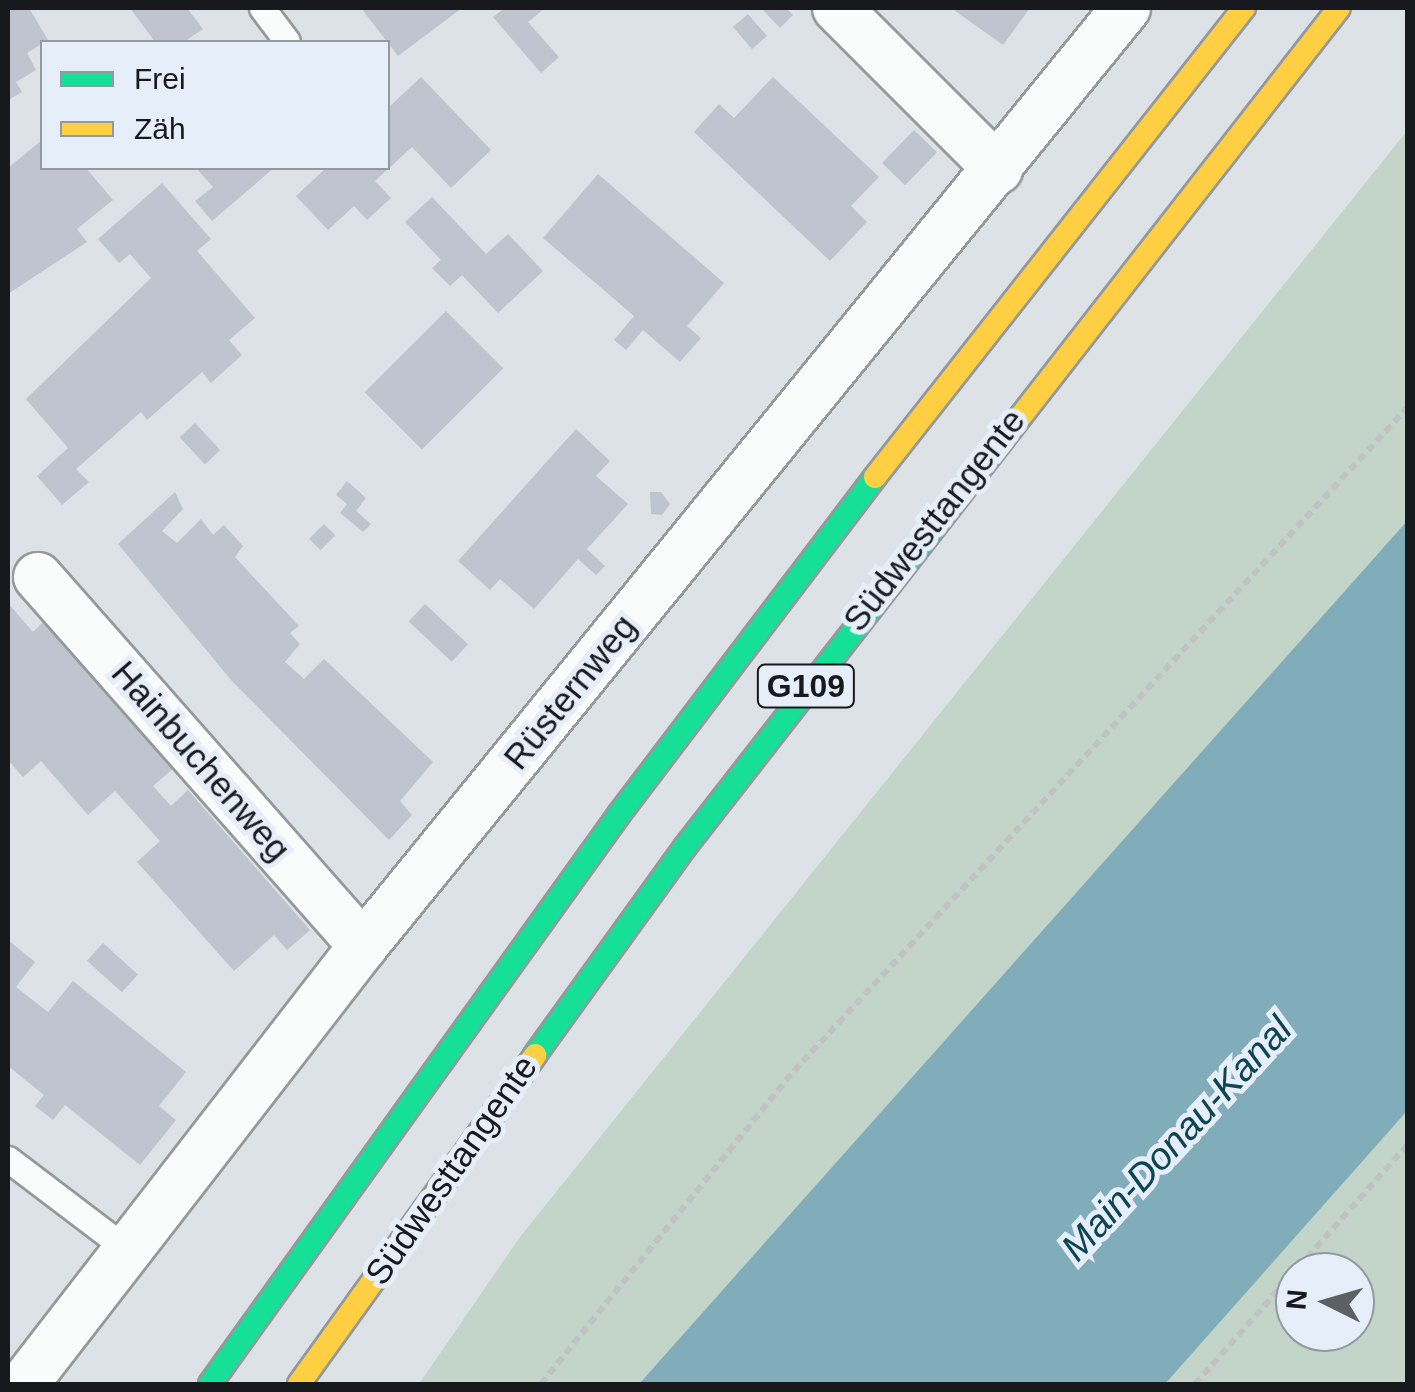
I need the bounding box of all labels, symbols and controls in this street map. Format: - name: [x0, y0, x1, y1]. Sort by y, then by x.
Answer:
- legend: [40, 40, 390, 170]
- text: Frei: [134, 62, 186, 95]
- text: Zäh: [134, 112, 186, 145]
- street label: Südwesttangente: [834, 401, 1034, 639]
- street label: Rüsternweg: [495, 606, 645, 778]
- street label: Hainbuchenweg: [103, 653, 299, 869]
- road number: G109: [756, 659, 856, 713]
- water label: Main-Donau-Kanal: [1052, 1008, 1302, 1270]
- street label: Südwesttangente: [356, 1047, 546, 1293]
- north arrow: [1275, 1252, 1375, 1352]
- text: N: [1280, 1288, 1313, 1311]

